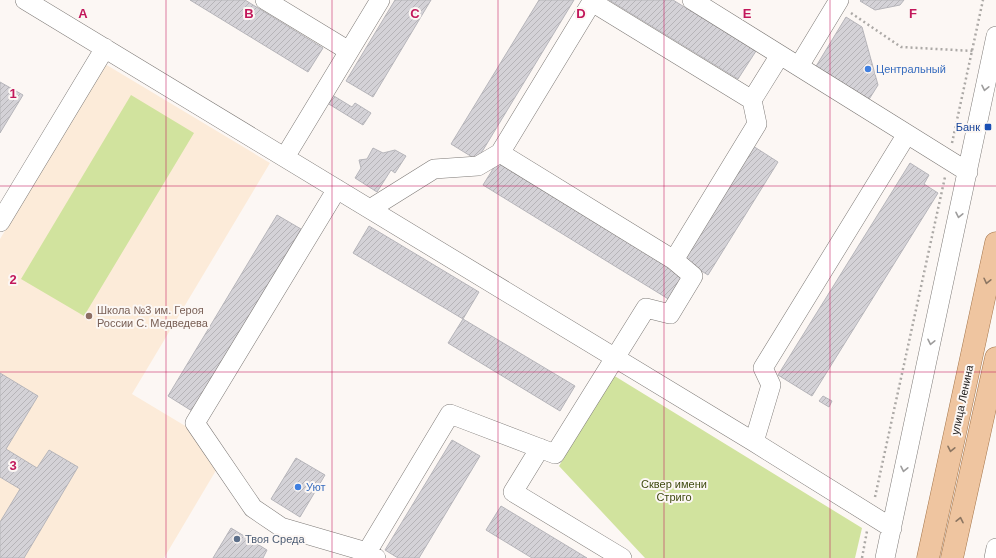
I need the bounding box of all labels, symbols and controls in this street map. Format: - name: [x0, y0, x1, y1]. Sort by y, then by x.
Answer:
- text: A: [78, 6, 88, 21]
- text: B: [244, 6, 254, 21]
- text: C: [410, 6, 420, 21]
- text: D: [576, 6, 586, 21]
- text: E: [743, 6, 752, 21]
- text: F: [909, 6, 917, 21]
- place label: Центральный: [876, 63, 946, 75]
- marker: Центральный: [863, 64, 873, 74]
- one-way arrow: [982, 84, 990, 91]
- text: 1: [9, 86, 17, 101]
- place label: Банк: [956, 121, 980, 133]
- marker: Банк: [983, 122, 993, 132]
- one-way arrow: [955, 212, 963, 218]
- text: 2: [9, 272, 17, 287]
- one-way arrow: [984, 278, 992, 284]
- place label: Школа №3 им. Героя России С. Медведева: [97, 304, 209, 329]
- marker: Школа №3 им. Героя России С. Медведева: [84, 311, 94, 321]
- one-way arrow: [928, 339, 936, 345]
- street label: улица Ленина: [949, 363, 975, 436]
- one-way arrow: [948, 446, 956, 452]
- text: 3: [9, 458, 17, 473]
- one-way arrow: [901, 466, 909, 472]
- park label: Сквер имени Стриго: [641, 478, 707, 503]
- place label: Уют: [306, 481, 326, 493]
- marker: Уют: [293, 482, 303, 492]
- one-way arrow: [956, 517, 964, 523]
- place label: Твоя Среда: [245, 533, 305, 545]
- marker: Твоя Среда: [232, 534, 242, 544]

